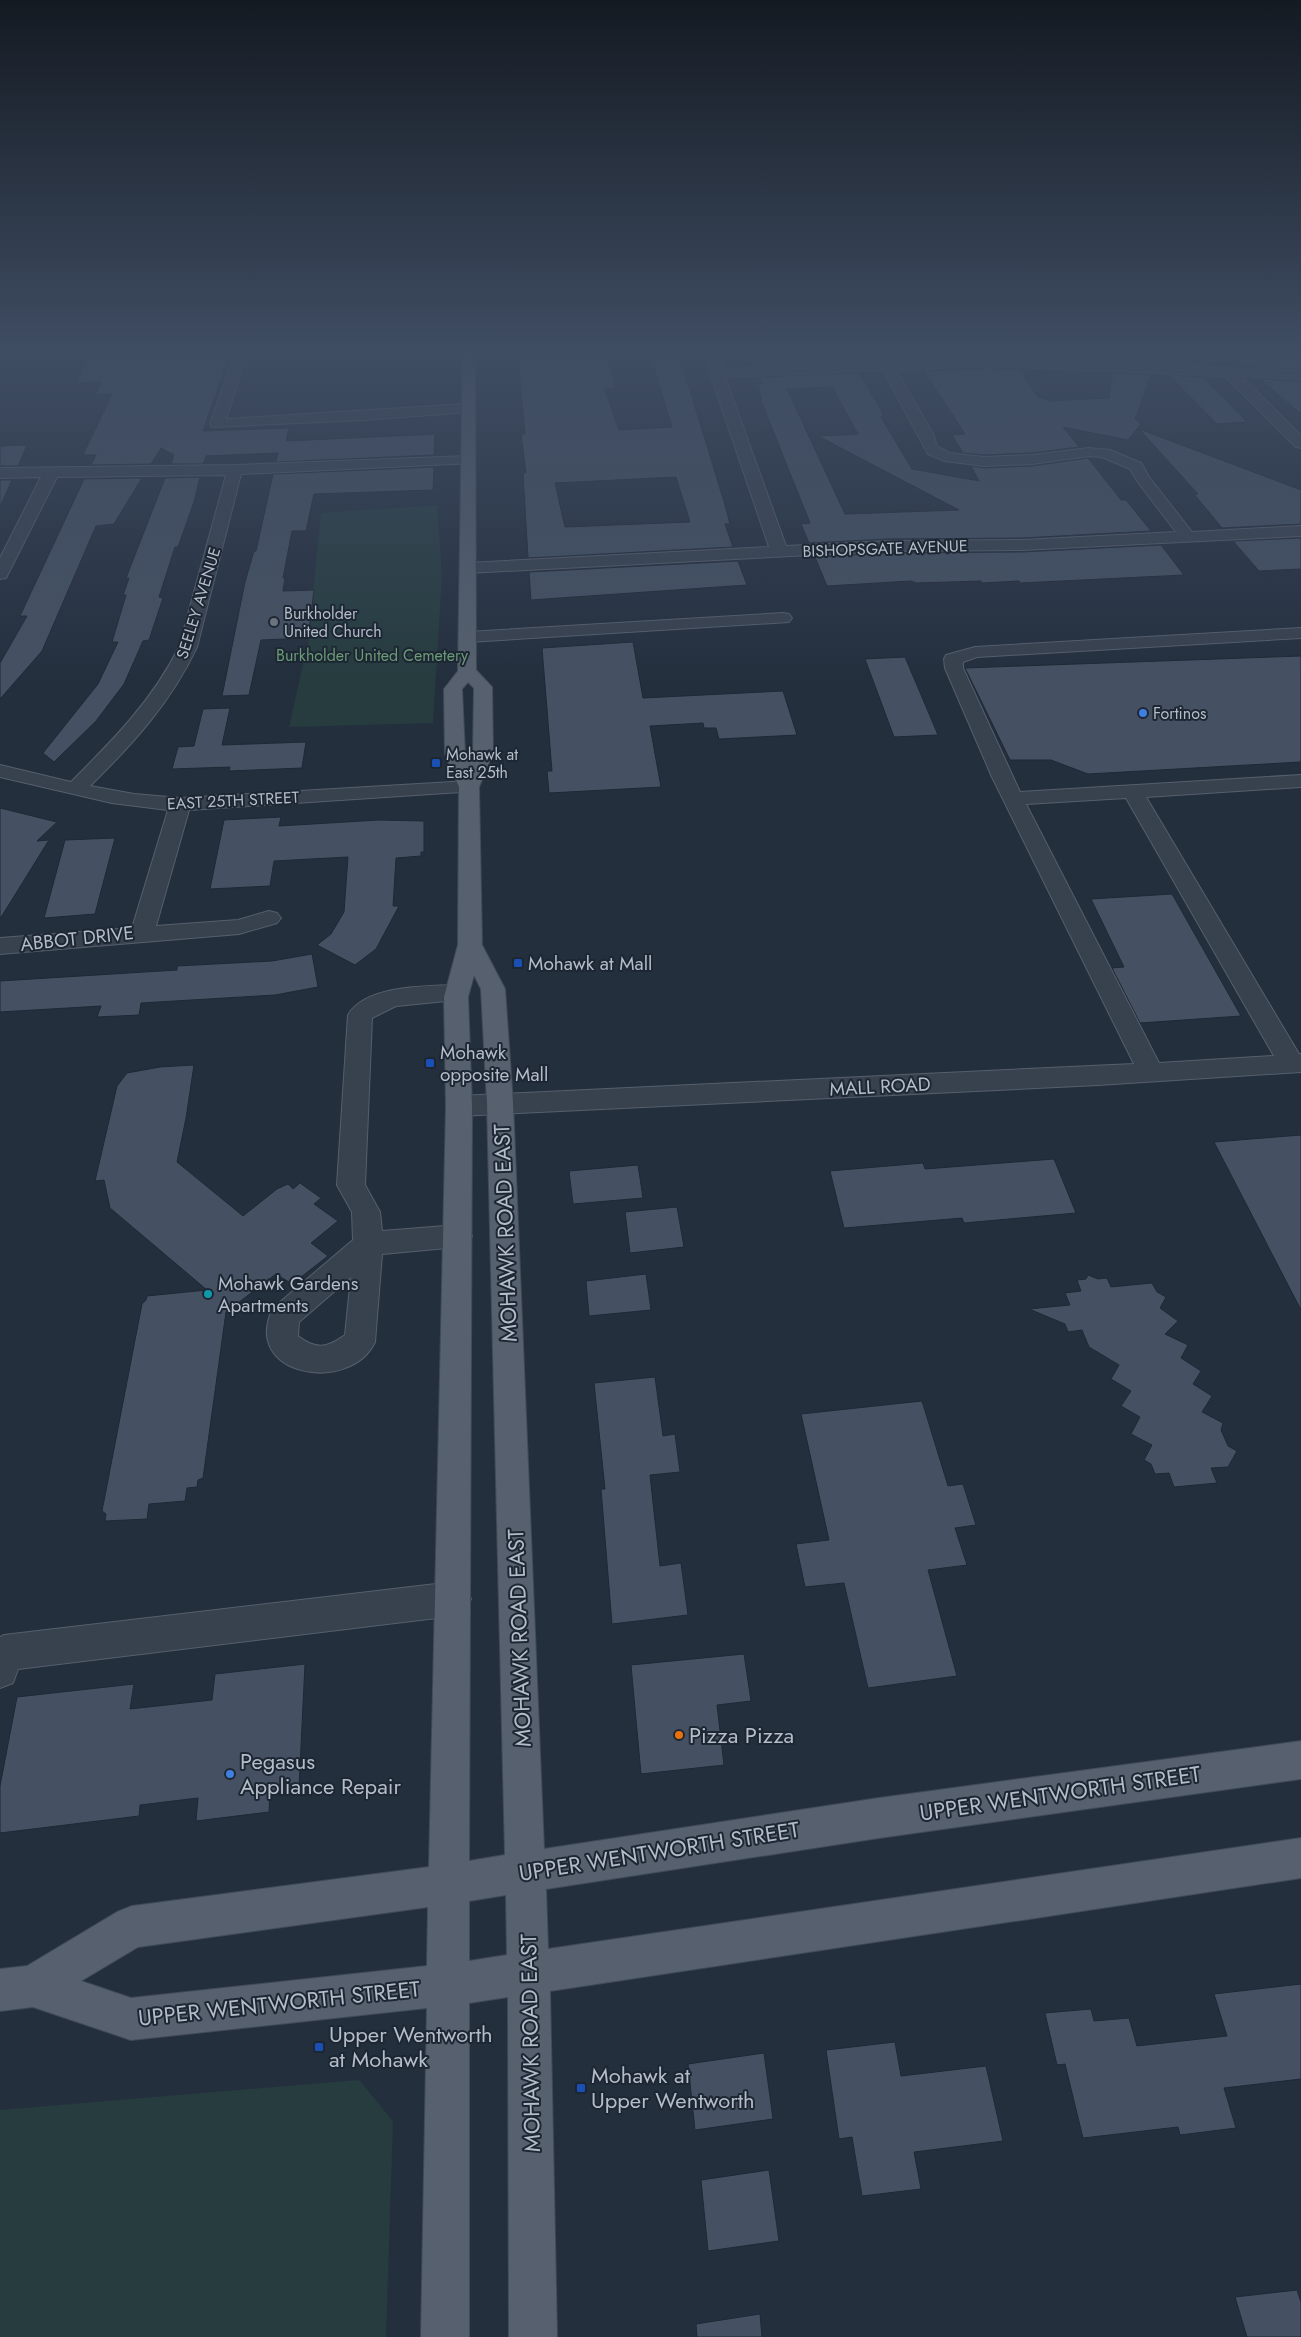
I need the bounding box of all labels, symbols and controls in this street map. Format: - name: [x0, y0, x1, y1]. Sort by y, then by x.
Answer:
- street label: BISHOPSGATE AVENUE: [802, 534, 968, 563]
- street label: SEELEY AVENUE: [171, 544, 226, 662]
- place label: Burkholder United Church: [284, 602, 382, 643]
- marker: Burkholder United Church: [268, 616, 280, 628]
- park label: Burkholder United Cemetery: [276, 644, 469, 667]
- place label: Fortinos: [1153, 702, 1206, 725]
- marker: Fortinos: [1137, 707, 1149, 719]
- place label: Mohawk at East 25th: [446, 743, 518, 784]
- marker: Mohawk at East 25th: [430, 757, 442, 769]
- street label: EAST 25TH STREET: [166, 786, 300, 815]
- street label: ABBOT DRIVE: [19, 919, 135, 958]
- place label: Mohawk at Mall: [528, 950, 652, 977]
- marker: Mohawk at Mall: [512, 957, 524, 969]
- place label: Mohawk opposite Mall: [440, 1039, 548, 1088]
- marker: Mohawk opposite Mall: [424, 1057, 436, 1069]
- street label: MALL ROAD: [829, 1070, 931, 1103]
- street label: MOHAWK ROAD EAST: [485, 1123, 525, 1343]
- place label: Mohawk Gardens Apartments: [218, 1270, 359, 1319]
- marker: Mohawk Gardens Apartments: [202, 1288, 214, 1300]
- street label: MOHAWK ROAD EAST: [499, 1528, 539, 1748]
- place label: Pizza Pizza: [689, 1719, 794, 1751]
- marker: Pizza Pizza: [673, 1729, 685, 1741]
- place label: Pegasus Appliance Repair: [240, 1745, 401, 1802]
- street label: UPPER WENTWORTH STREET: [917, 1757, 1203, 1829]
- marker: Pegasus Appliance Repair: [224, 1768, 236, 1780]
- street label: UPPER WENTWORTH STREET: [516, 1813, 802, 1889]
- street label: MOHAWK ROAD EAST: [512, 1933, 548, 2152]
- street label: UPPER WENTWORTH STREET: [136, 1972, 422, 2034]
- place label: Upper Wentworth at Mohawk: [329, 2018, 493, 2075]
- marker: Upper Wentworth at Mohawk: [313, 2041, 325, 2053]
- place label: Mohawk at Upper Wentworth: [591, 2059, 755, 2116]
- marker: Mohawk at Upper Wentworth: [575, 2082, 587, 2094]

